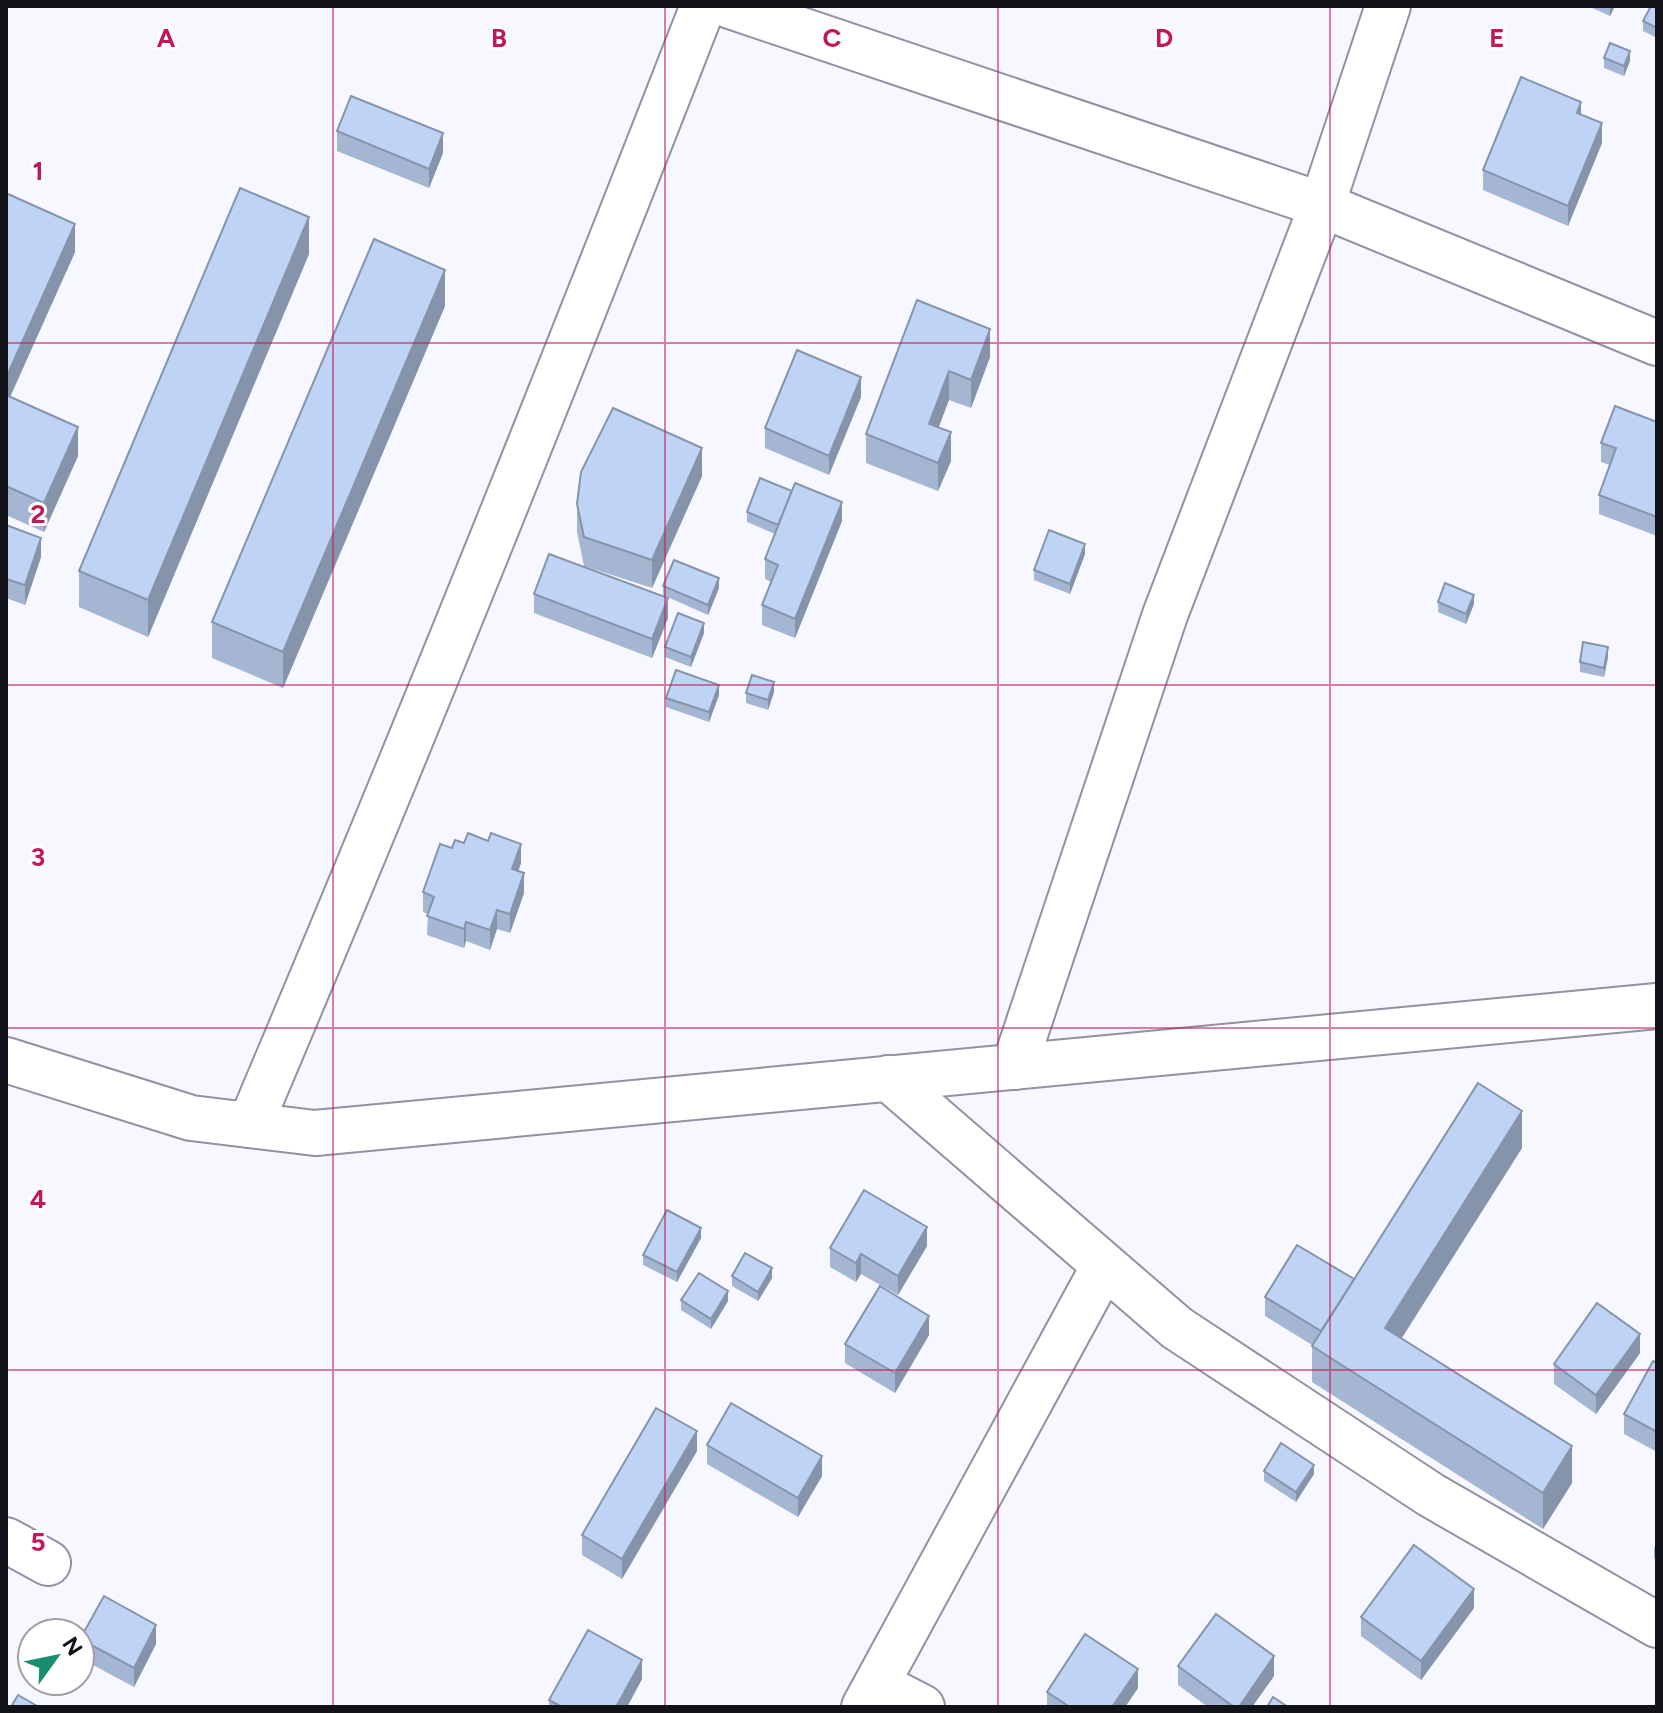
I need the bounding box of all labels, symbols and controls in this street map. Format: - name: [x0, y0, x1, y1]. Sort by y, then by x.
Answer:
- text: A: [157, 22, 176, 54]
- text: B: [491, 22, 507, 54]
- text: C: [823, 22, 842, 54]
- text: D: [1155, 22, 1173, 54]
- text: E: [1489, 22, 1505, 54]
- text: 1: [33, 155, 43, 187]
- text: 2: [30, 498, 46, 530]
- text: 3: [31, 841, 45, 873]
- text: 4: [30, 1183, 46, 1215]
- text: 5: [30, 1526, 46, 1558]
- north arrow: [16, 1617, 96, 1697]
- text: N: [56, 1632, 88, 1661]

